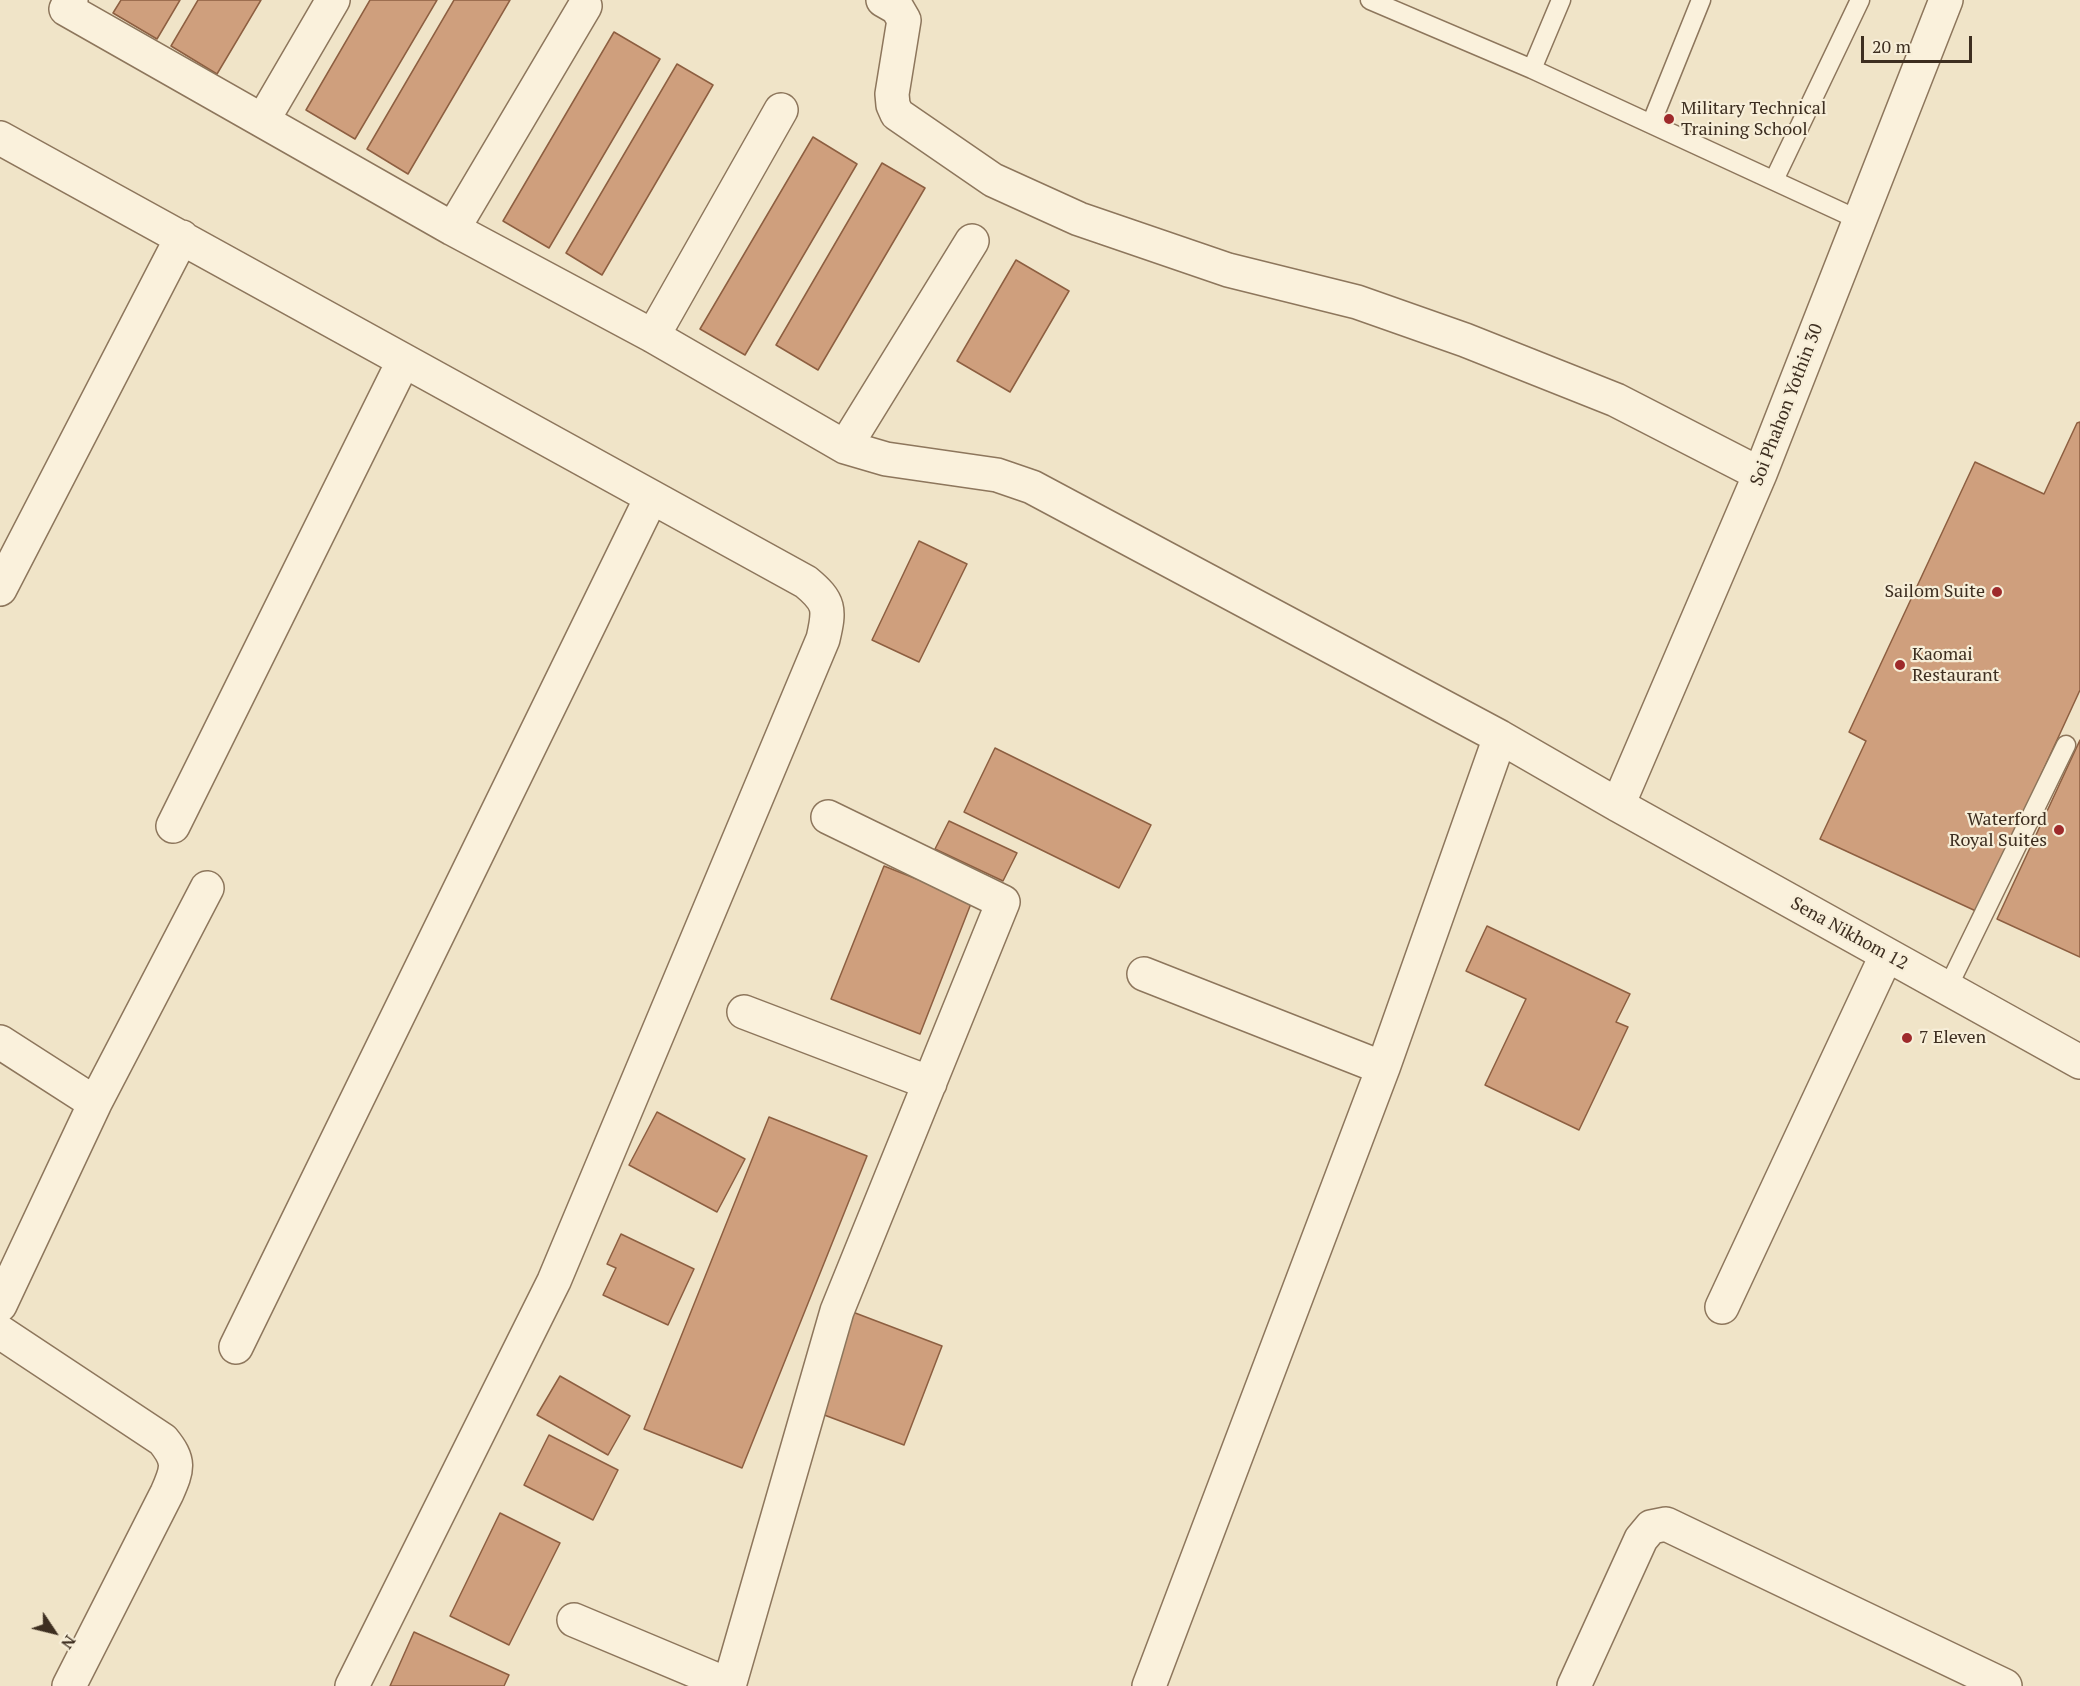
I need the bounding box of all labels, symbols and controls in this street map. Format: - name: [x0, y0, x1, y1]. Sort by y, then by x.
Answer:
- scale bar: [1864, 24, 1975, 62]
- text: 20 m: [1872, 34, 1911, 58]
- place label: Military Technical Training School: [1681, 98, 1826, 140]
- marker: Military Technical Training School: [1662, 112, 1676, 126]
- street label: Soi Phahon Yothin 30: [1746, 321, 1828, 489]
- place label: Sailom Suite: [1884, 581, 1985, 603]
- marker: Sailom Suite: [1990, 585, 2004, 599]
- place label: Kaomai Restaurant: [1912, 644, 1999, 686]
- marker: Kaomai Restaurant: [1893, 658, 1907, 672]
- place label: Waterford Royal Suites: [1949, 809, 2047, 852]
- marker: Waterford Royal Suites: [2052, 823, 2066, 837]
- street label: Sena Nikhom 12: [1787, 893, 1911, 975]
- place label: 7 Eleven: [1919, 1027, 1986, 1049]
- marker: 7 Eleven: [1900, 1031, 1914, 1045]
- north arrow: [24, 1602, 84, 1662]
- text: N: [56, 1631, 81, 1654]

